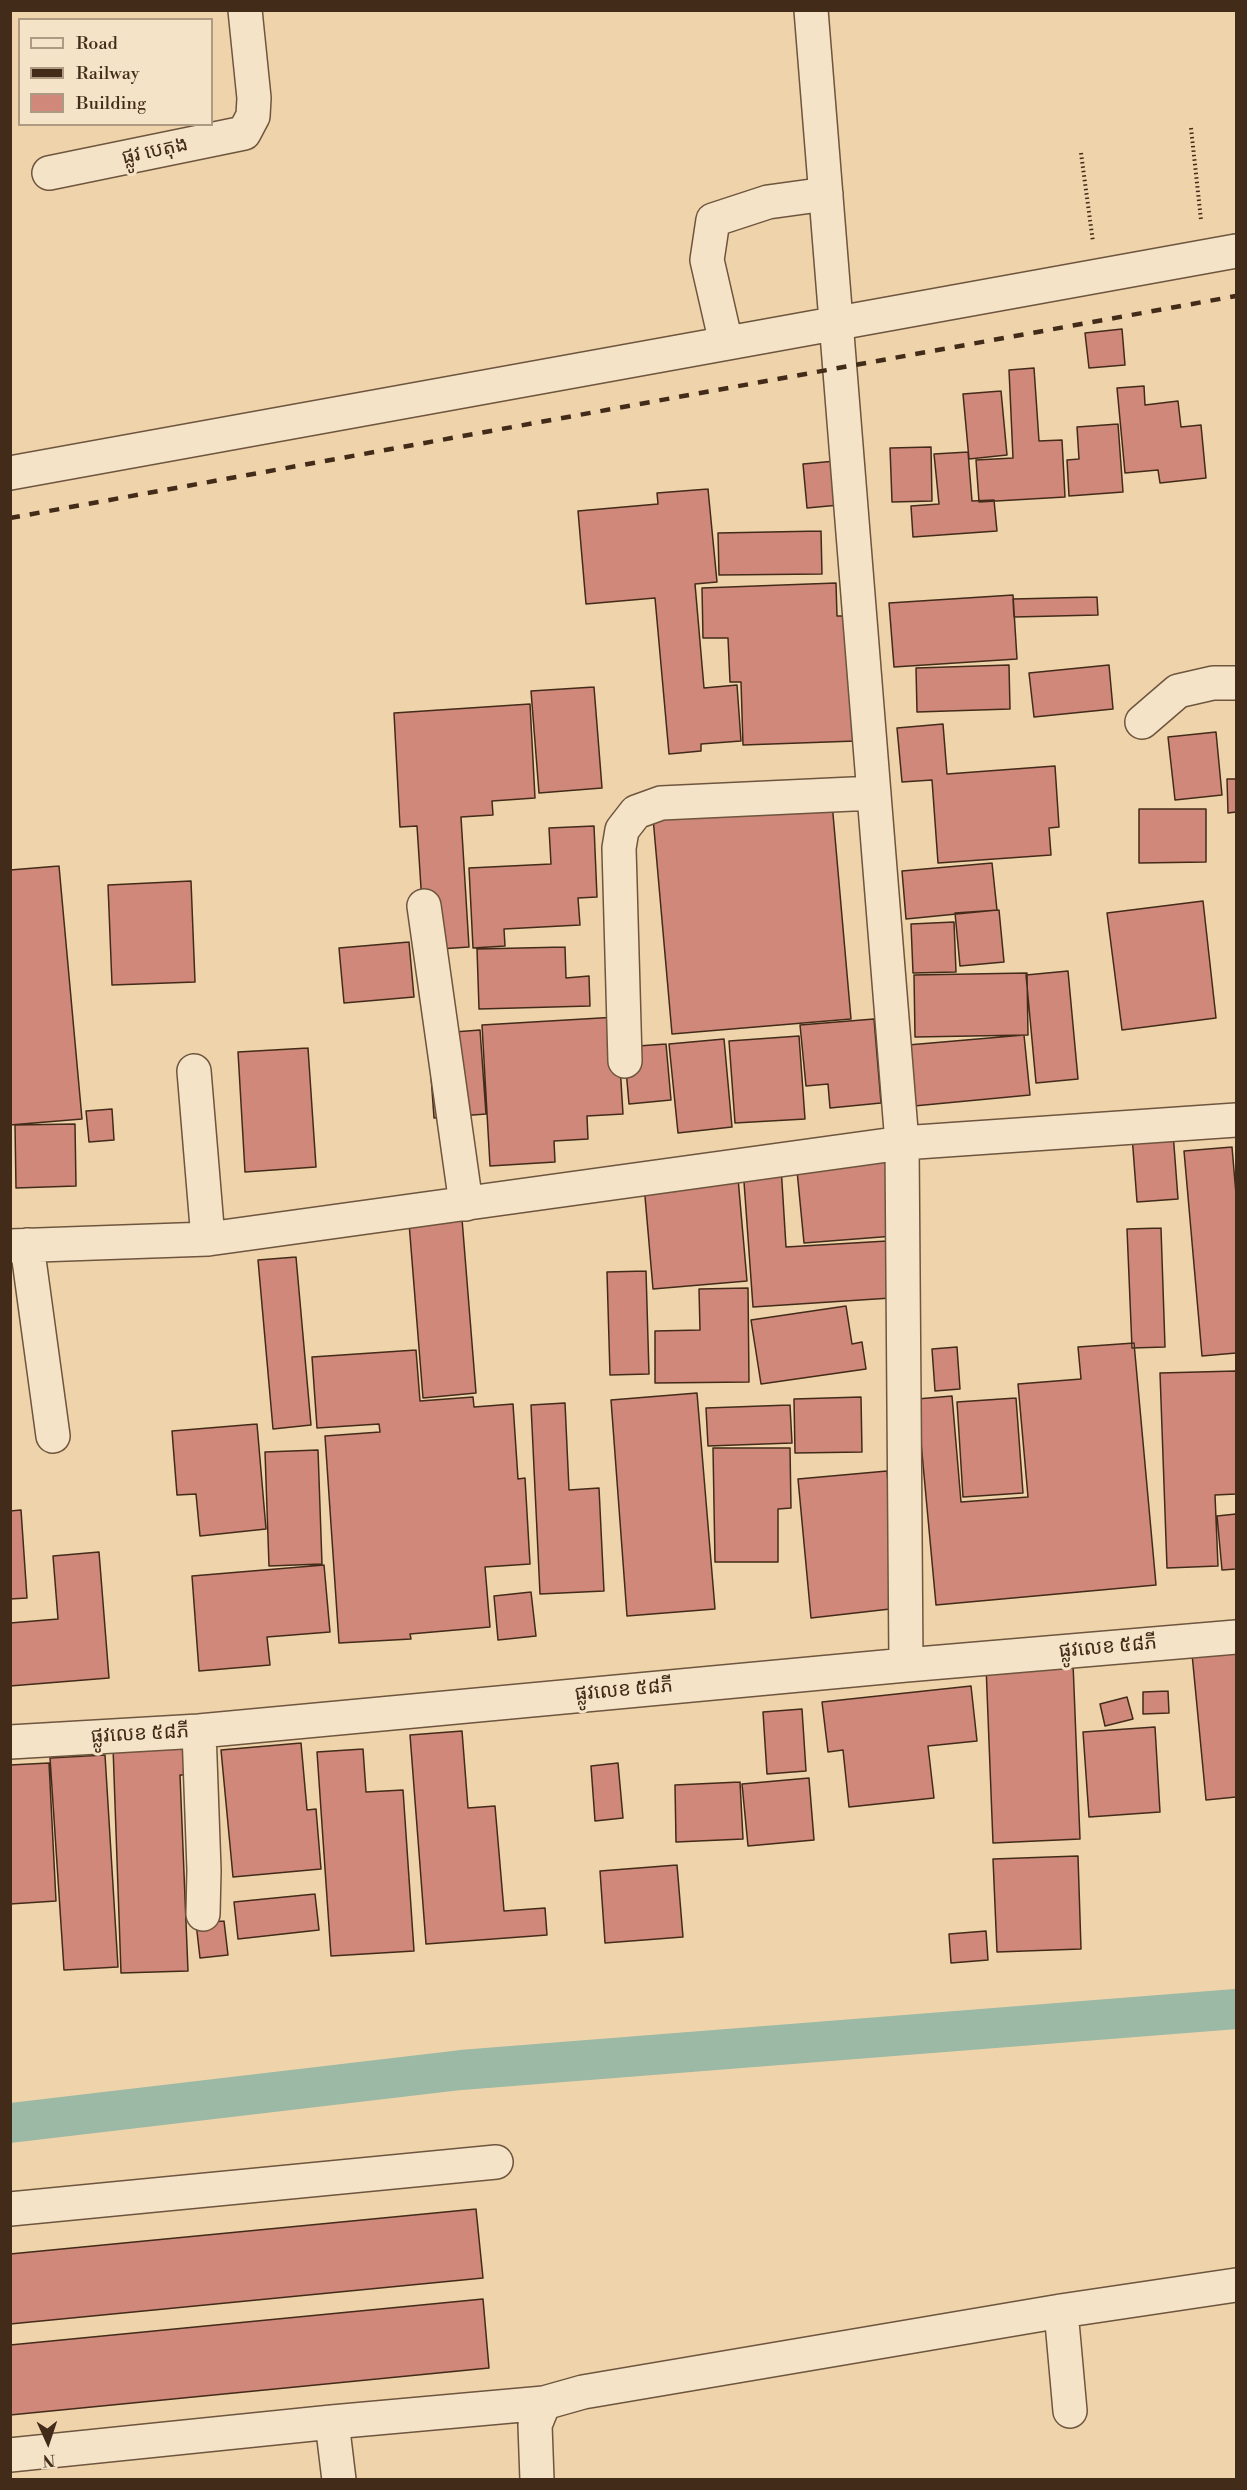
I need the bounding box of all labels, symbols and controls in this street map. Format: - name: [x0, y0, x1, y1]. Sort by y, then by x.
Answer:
- legend: [18, 18, 213, 126]
- text: Road: [76, 32, 118, 55]
- text: Railway: [76, 62, 139, 85]
- text: Building: [76, 92, 146, 115]
- street label: ផ្លូវ បេតុង: [120, 133, 190, 171]
- street label: ផ្លូវលេខ ៥៨ភី: [1058, 1632, 1158, 1664]
- street label: ផ្លូវលេខ ៥៨ភី: [574, 1675, 674, 1707]
- street label: ផ្លូវលេខ ៥៨ភី: [90, 1720, 190, 1750]
- north arrow: [18, 2412, 78, 2472]
- text: N: [42, 2450, 56, 2470]

